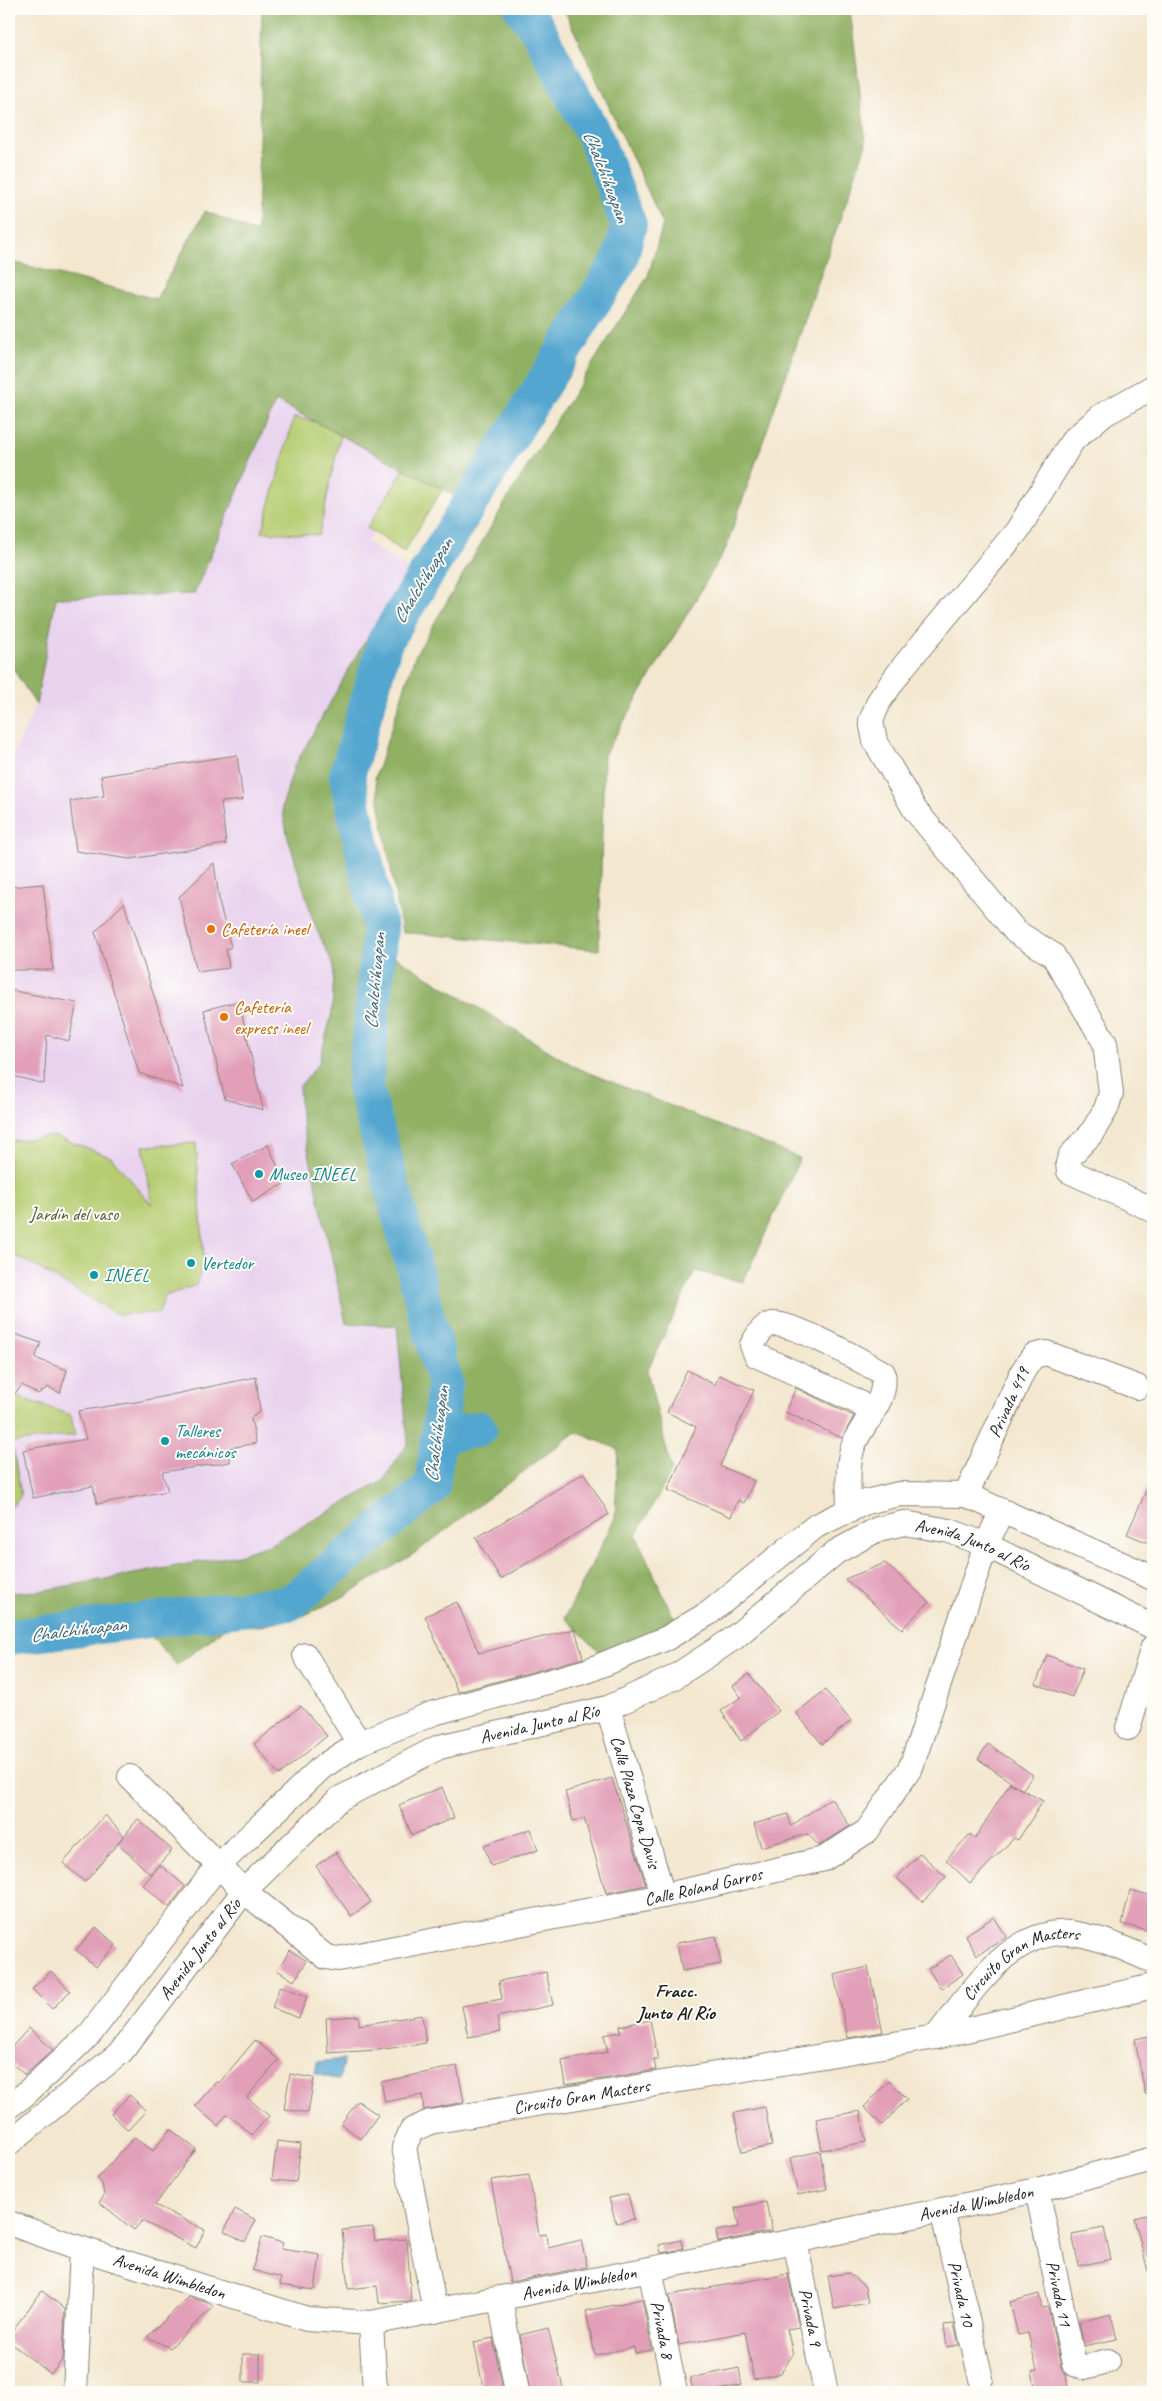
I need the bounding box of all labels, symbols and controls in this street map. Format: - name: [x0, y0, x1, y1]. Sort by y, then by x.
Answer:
- water label: Chalchihuapan: [578, 127, 635, 227]
- water label: Chalchihuapan: [387, 532, 459, 628]
- place label: Cafetería ineel: [221, 918, 311, 940]
- marker: Cafetería ineel: [205, 923, 217, 935]
- water label: Chalchihuapan: [359, 931, 391, 1030]
- place label: Cafetería express ineel: [234, 996, 311, 1039]
- marker: Cafetería express ineel: [218, 1011, 230, 1023]
- place label: Museo INEEL: [269, 1163, 356, 1185]
- marker: Museo INEEL: [253, 1168, 265, 1180]
- park label: Jardín del vaso: [29, 1203, 120, 1225]
- place label: Vertedor: [201, 1252, 256, 1274]
- marker: Vertedor: [185, 1257, 197, 1269]
- place label: INEEL: [104, 1264, 149, 1286]
- marker: INEEL: [88, 1269, 100, 1281]
- street label: Privada 419: [983, 1362, 1035, 1441]
- water label: Chalchihuapan: [419, 1384, 455, 1483]
- place label: Talleres mecánicos: [175, 1420, 237, 1463]
- marker: Talleres mecánicos: [159, 1435, 171, 1447]
- street label: Avenida Junto al Río: [913, 1514, 1035, 1577]
- water label: Chalchihuapan: [29, 1612, 129, 1648]
- street label: Avenida Junto al Río: [478, 1699, 603, 1748]
- street label: Calle Plaza Copa Davis: [606, 1733, 666, 1873]
- street label: Calle Roland Garros: [643, 1862, 766, 1910]
- street label: Avenida Junto al Río: [154, 1893, 246, 2004]
- street label: Circuito Gran Masters: [958, 1922, 1083, 2005]
- district label: Fracc. Junto Al Río: [635, 1979, 716, 2025]
- street label: Circuito Gran Masters: [512, 2074, 653, 2119]
- street label: Avenida Wimbledon: [917, 2180, 1036, 2226]
- street label: Avenida Wimbledon: [111, 2248, 229, 2304]
- street label: Privada 10: [943, 2259, 980, 2331]
- street label: Privada 11: [1041, 2259, 1077, 2329]
- street label: Avenida Wimbledon: [520, 2261, 639, 2305]
- street label: Privada 9: [794, 2287, 828, 2350]
- street label: Privada 8: [646, 2299, 679, 2362]

